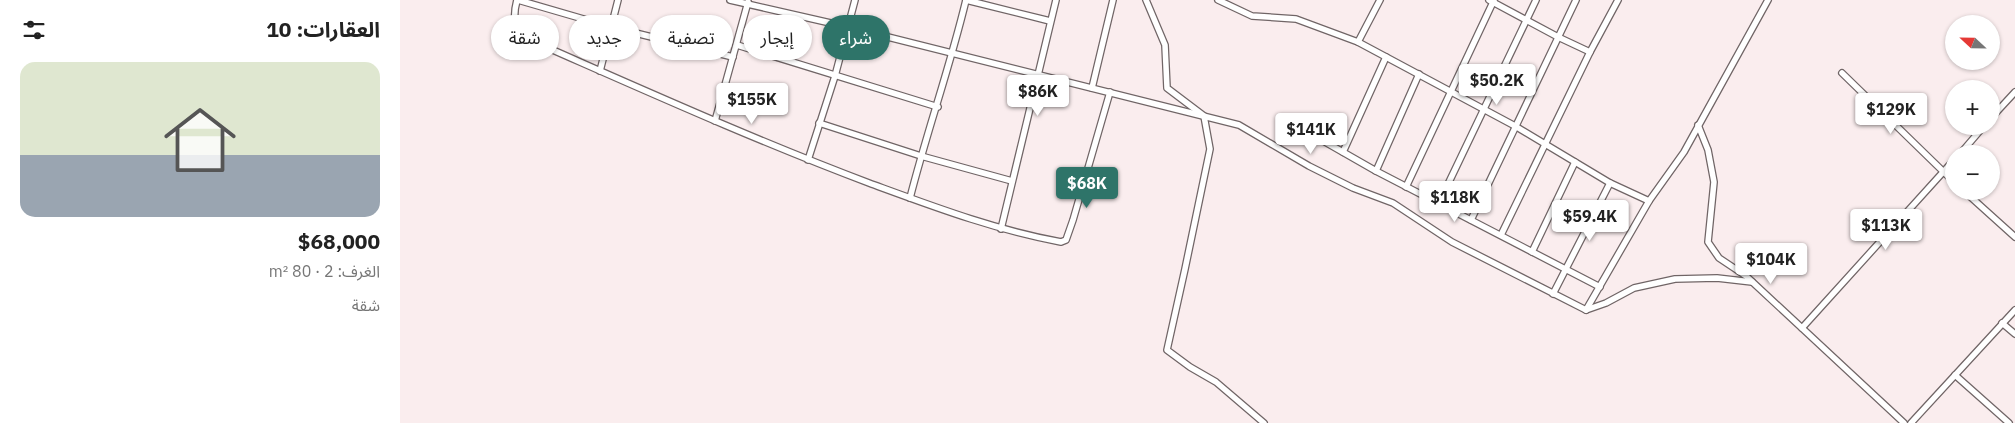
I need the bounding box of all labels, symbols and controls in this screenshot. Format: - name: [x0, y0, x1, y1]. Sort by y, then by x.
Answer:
- text: العقارات: 10: [266, 15, 380, 43]
- chip: شقة: [491, 15, 559, 60]
- chip: جديد: [569, 15, 640, 60]
- chip: تصفية: [650, 15, 733, 60]
- chip: إيجار: [743, 15, 812, 60]
- chip: شراء: [822, 15, 890, 60]
- north arrow: [1945, 15, 2000, 70]
- map controls: [1945, 15, 2000, 200]
- icon: filters: [20, 16, 48, 44]
- pin: $50.2K: [1456, 64, 1538, 106]
- text: $50.2K: [1470, 70, 1524, 90]
- pin: $86K: [1008, 74, 1068, 117]
- button: +: [1945, 80, 2000, 135]
- text: $86K: [1018, 81, 1058, 101]
- pin: $155K: [717, 82, 787, 125]
- text: $155K: [727, 89, 777, 109]
- pin: $129K: [1856, 92, 1926, 135]
- icon: home: [155, 95, 245, 185]
- text: $129K: [1866, 99, 1916, 119]
- pin: $141K: [1276, 112, 1346, 155]
- text: $141K: [1286, 119, 1336, 139]
- button: −: [1945, 145, 2000, 200]
- pin: $68K: [1057, 166, 1117, 209]
- text: $68K: [1067, 173, 1107, 193]
- pin: $118K: [1420, 180, 1490, 223]
- text: $118K: [1430, 187, 1480, 207]
- pin: $59.4K: [1549, 200, 1631, 242]
- text: $59.4K: [1563, 206, 1617, 226]
- pin: $113K: [1851, 208, 1921, 251]
- text: $113K: [1861, 215, 1911, 235]
- text: $68,000: [298, 227, 380, 255]
- pin: $104K: [1736, 242, 1806, 285]
- text: $104K: [1746, 249, 1796, 269]
- text: الغرف: 2 · 80 m²: [269, 261, 380, 281]
- text: شقة: [352, 295, 380, 315]

